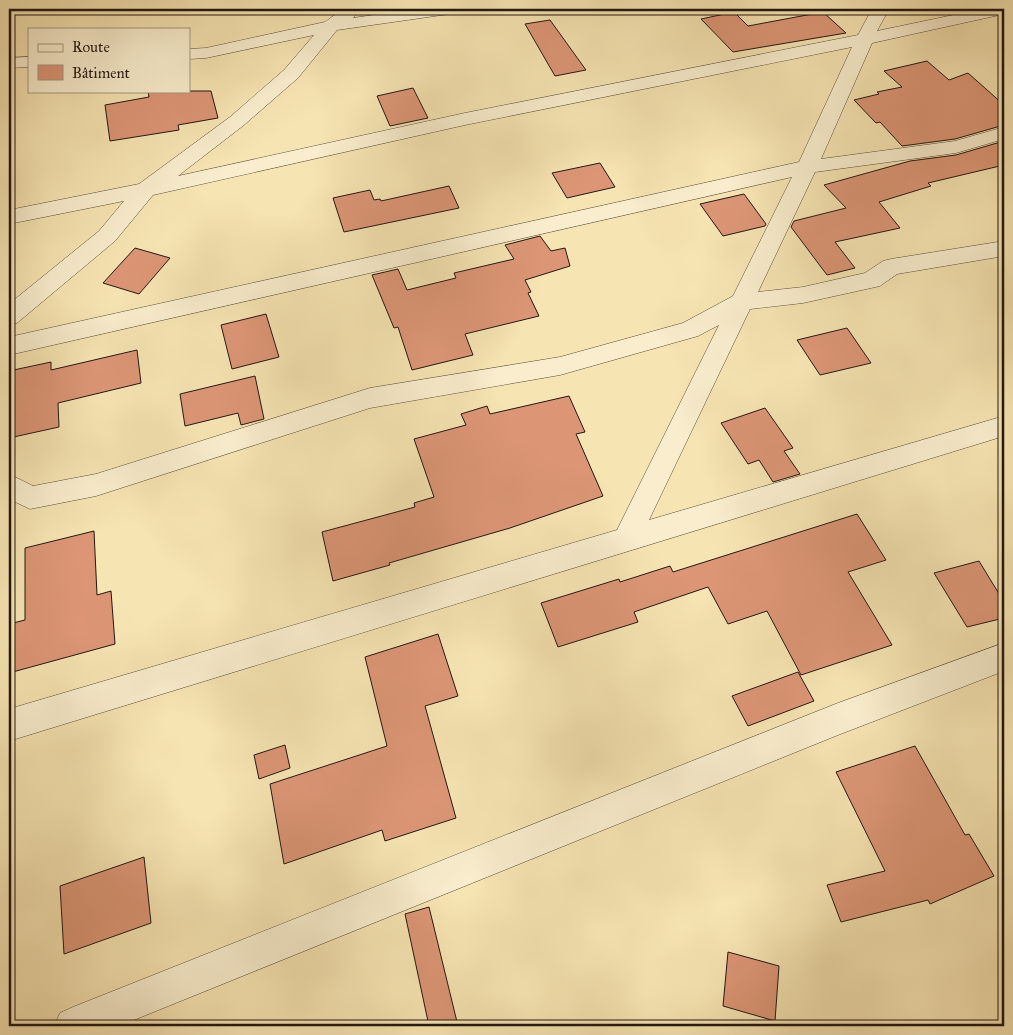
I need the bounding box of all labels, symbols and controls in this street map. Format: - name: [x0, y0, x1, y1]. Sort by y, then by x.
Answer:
- legend: [28, 28, 190, 92]
- text: Route: [72, 38, 110, 56]
- text: Bâtiment: [72, 64, 131, 82]

